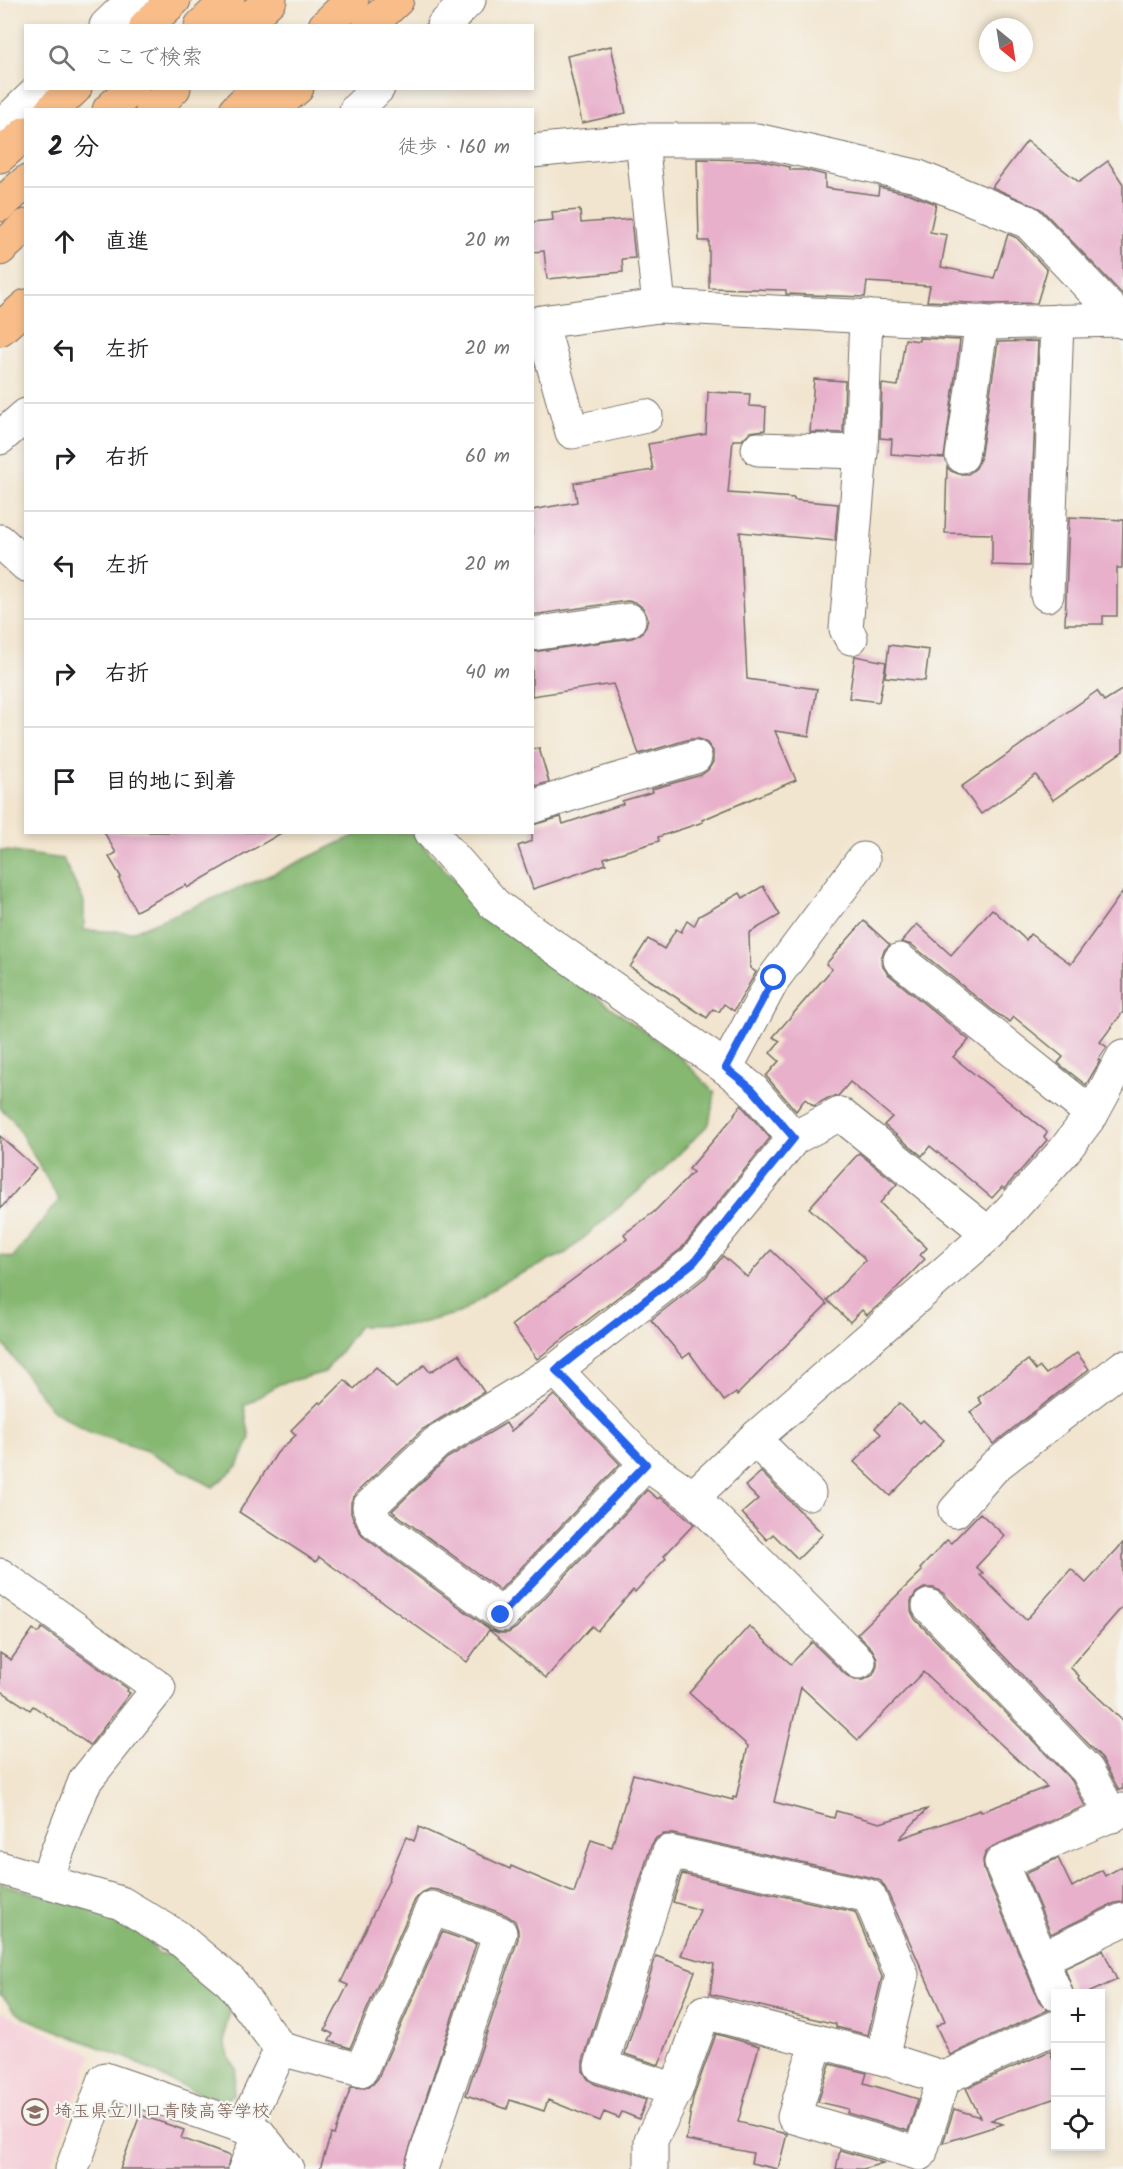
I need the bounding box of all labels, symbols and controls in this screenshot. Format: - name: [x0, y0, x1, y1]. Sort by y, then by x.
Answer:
- north arrow: [979, 18, 1033, 72]
- search box: [24, 24, 534, 90]
- icon: search: [45, 41, 78, 74]
- text: ここで検索: [93, 41, 203, 76]
- text: 2 分: [48, 127, 99, 169]
- text: 徒歩 · 160 m: [398, 132, 510, 164]
- icon: ahead: [48, 225, 81, 258]
- text: 直進: [105, 225, 149, 260]
- text: 20 m: [464, 225, 510, 257]
- icon: left: [48, 333, 81, 366]
- text: 左折: [105, 333, 149, 368]
- text: 20 m: [464, 333, 510, 365]
- icon: right: [48, 441, 81, 474]
- text: 右折: [105, 441, 149, 476]
- text: 60 m: [465, 441, 510, 473]
- icon: left: [48, 549, 81, 582]
- text: 左折: [105, 549, 149, 584]
- text: 20 m: [464, 549, 510, 581]
- icon: right: [48, 657, 81, 690]
- text: 右折: [105, 657, 149, 692]
- text: 40 m: [465, 657, 510, 689]
- icon: arrive: [48, 765, 81, 798]
- text: 目的地に到着: [105, 765, 237, 800]
- route start: [760, 964, 786, 990]
- route end: [487, 1601, 513, 1627]
- map controls: [1051, 1989, 1105, 2151]
- button: +: [1051, 1989, 1105, 2043]
- button: −: [1051, 2043, 1105, 2097]
- school or university icon: 埼玉県立川口青陵高等学校: [20, 2097, 50, 2127]
- button: locate: [1051, 2097, 1105, 2151]
- place label: 埼玉県立川口青陵高等学校: [54, 2098, 270, 2127]

